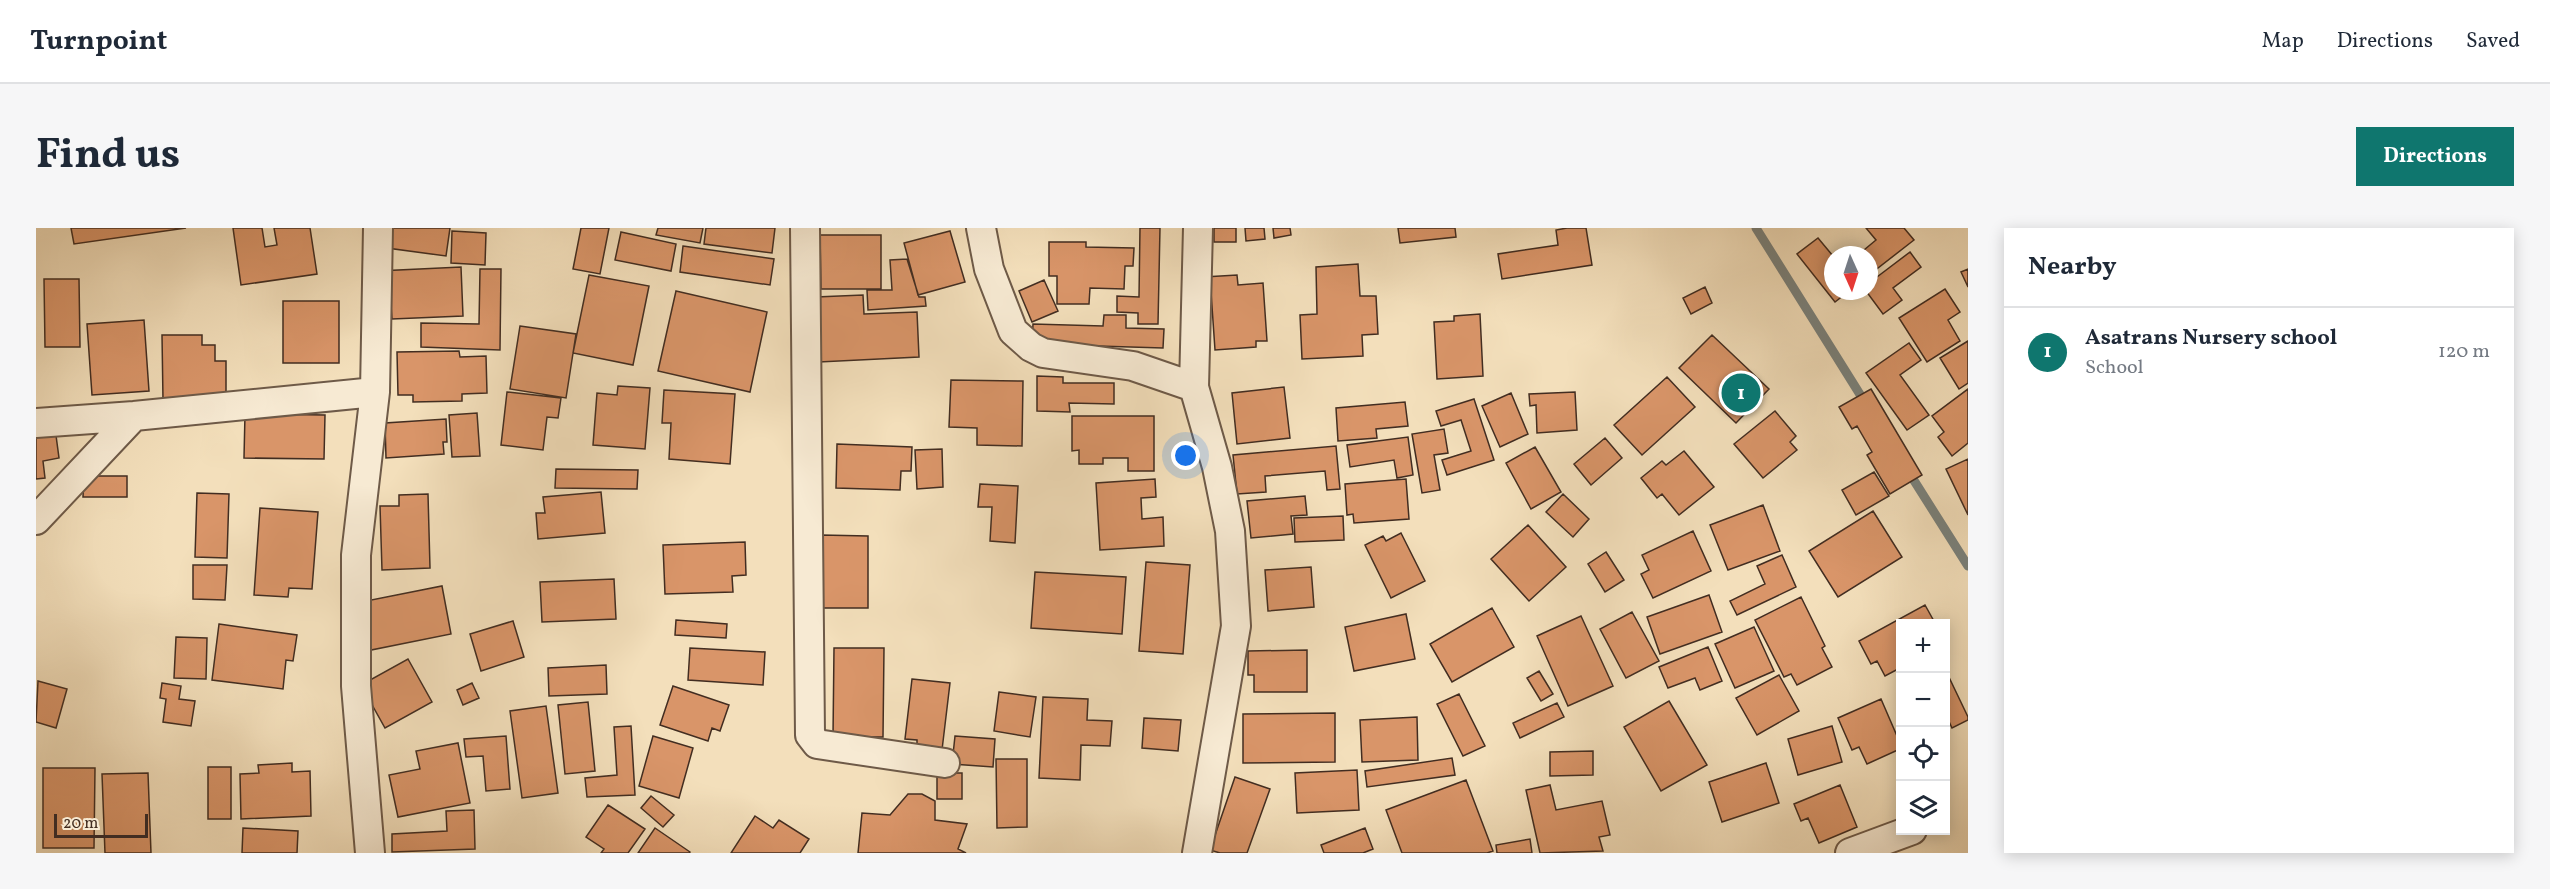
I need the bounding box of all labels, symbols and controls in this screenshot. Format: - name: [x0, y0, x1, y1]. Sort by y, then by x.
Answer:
- text: Turnpoint: [30, 22, 167, 61]
- text: Map: [2262, 27, 2304, 56]
- text: Directions: [2337, 27, 2433, 56]
- text: Saved: [2466, 27, 2520, 56]
- text: Find us: [36, 127, 180, 186]
- button: Directions: [2356, 127, 2514, 186]
- north arrow: [1824, 246, 1878, 300]
- text: Nearby: [2028, 249, 2117, 285]
- text: Asatrans Nursery school: [2085, 323, 2337, 354]
- text: 1: [2043, 338, 2052, 366]
- text: 120 m: [2438, 338, 2490, 366]
- text: School: [2085, 354, 2143, 382]
- pin: 1: [1722, 370, 1760, 416]
- your location: [1171, 441, 1200, 470]
- map controls: [1896, 619, 1950, 835]
- button: +: [1896, 619, 1950, 673]
- button: −: [1896, 673, 1950, 727]
- button: locate: [1896, 727, 1950, 781]
- button: layers: [1896, 781, 1950, 835]
- scale bar: [54, 811, 148, 838]
- text: 20 m: [63, 813, 98, 835]

